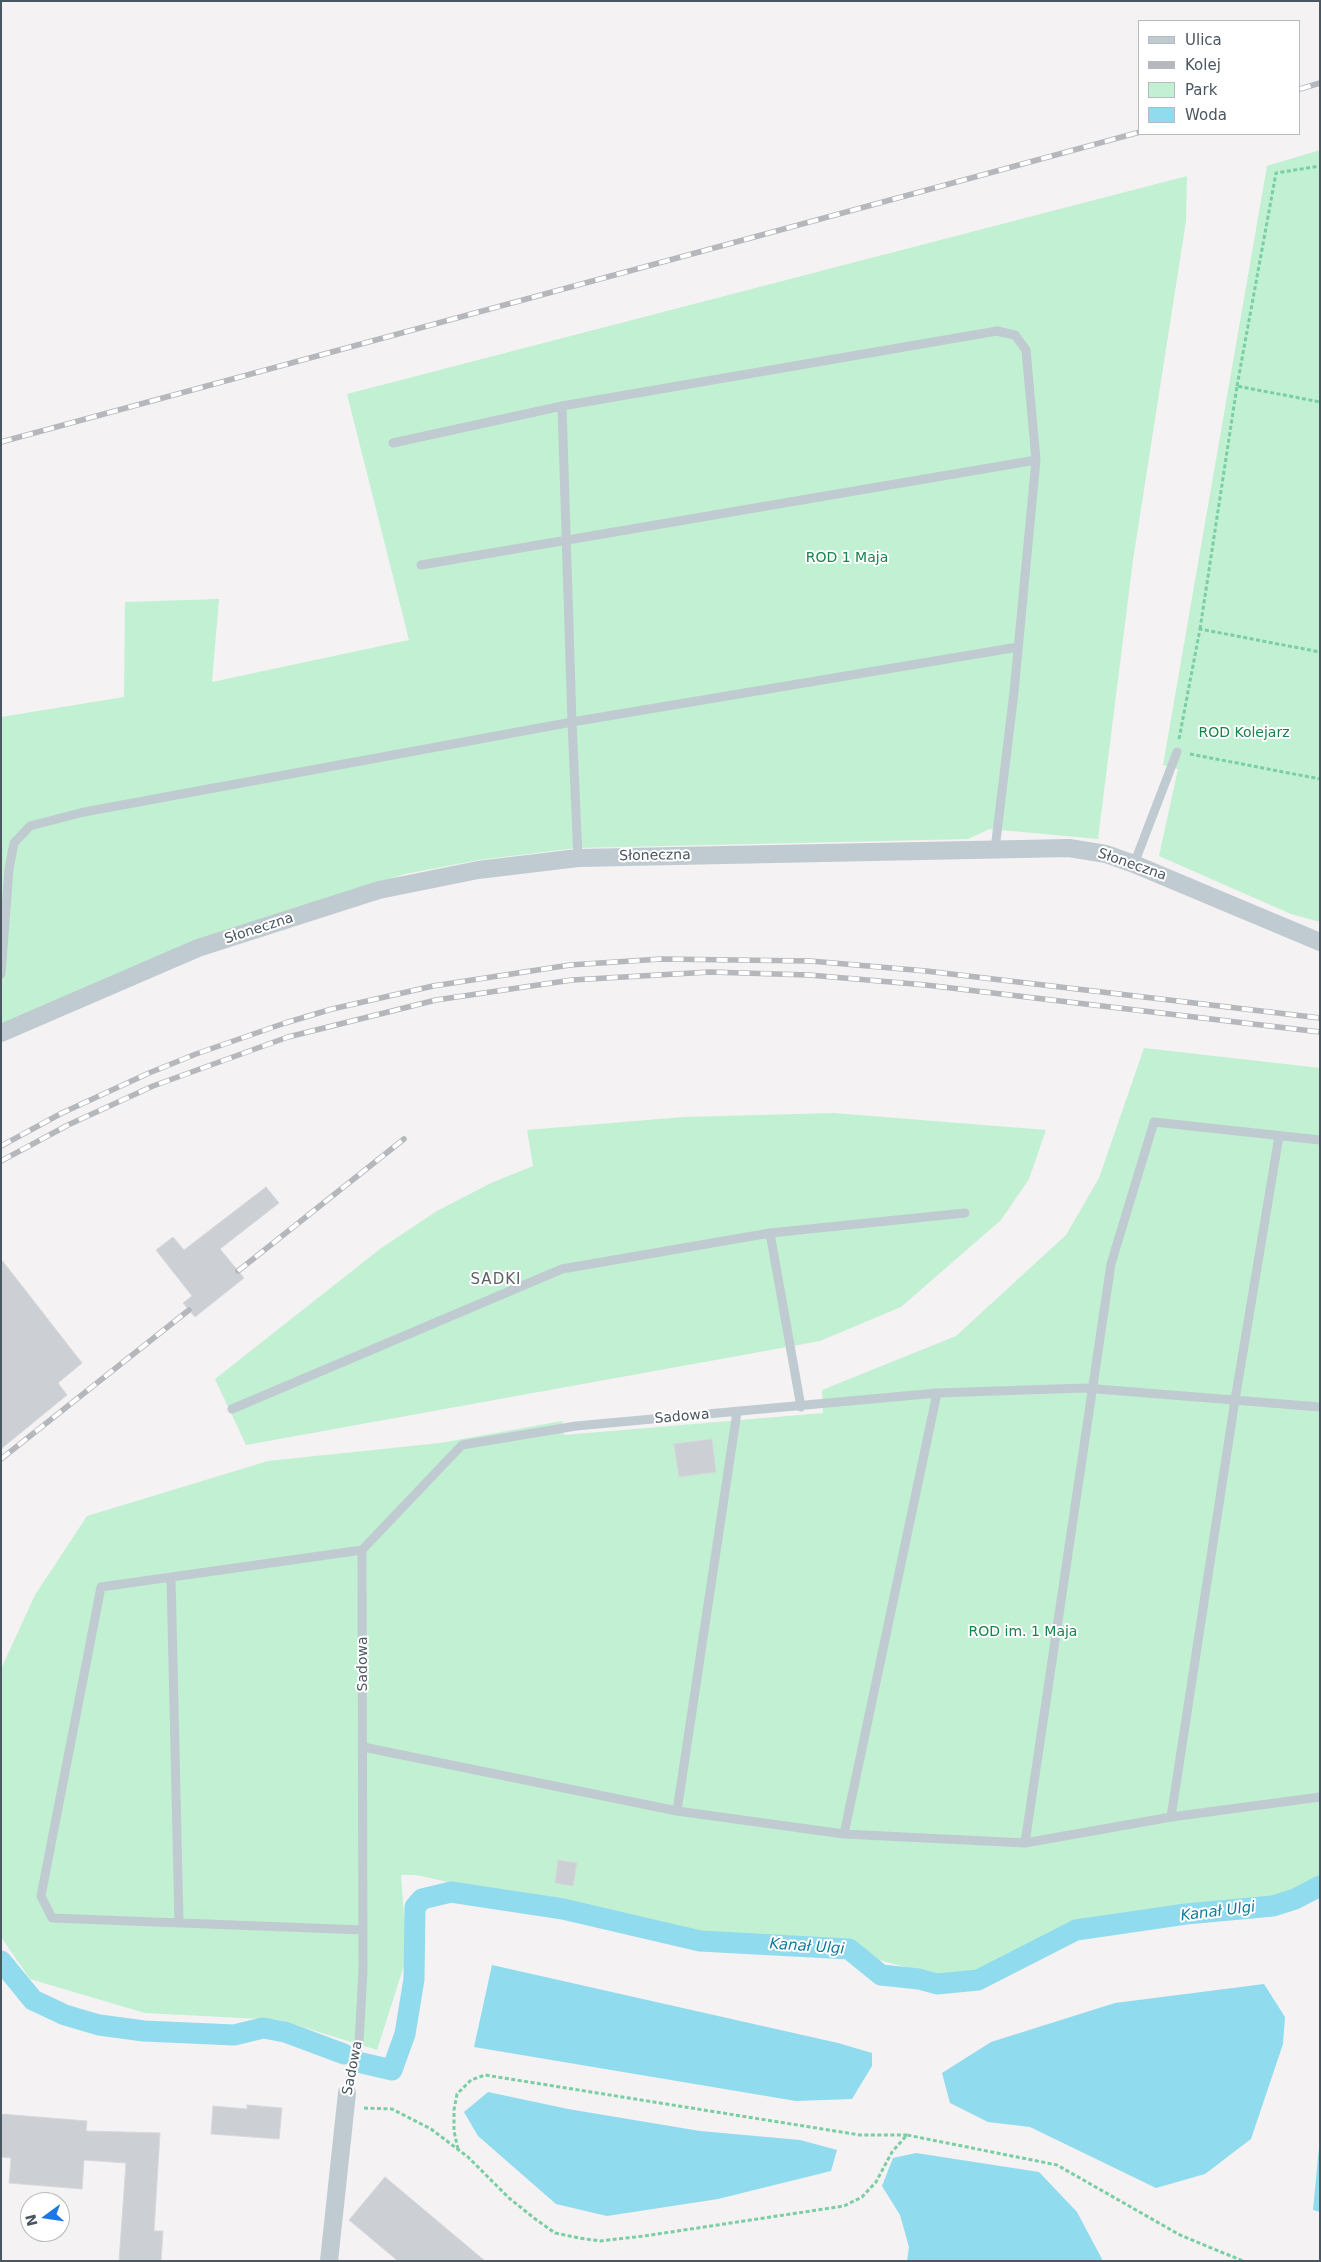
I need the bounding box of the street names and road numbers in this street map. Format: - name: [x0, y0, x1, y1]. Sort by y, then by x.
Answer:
- street label: Słoneczna: [1096, 845, 1168, 885]
- street label: Słoneczna: [619, 847, 691, 865]
- street label: Słoneczna: [222, 910, 296, 948]
- street label: Sadowa: [654, 1406, 710, 1428]
- street label: Sadowa: [355, 1637, 371, 1691]
- street label: Sadowa: [340, 2039, 366, 2097]

